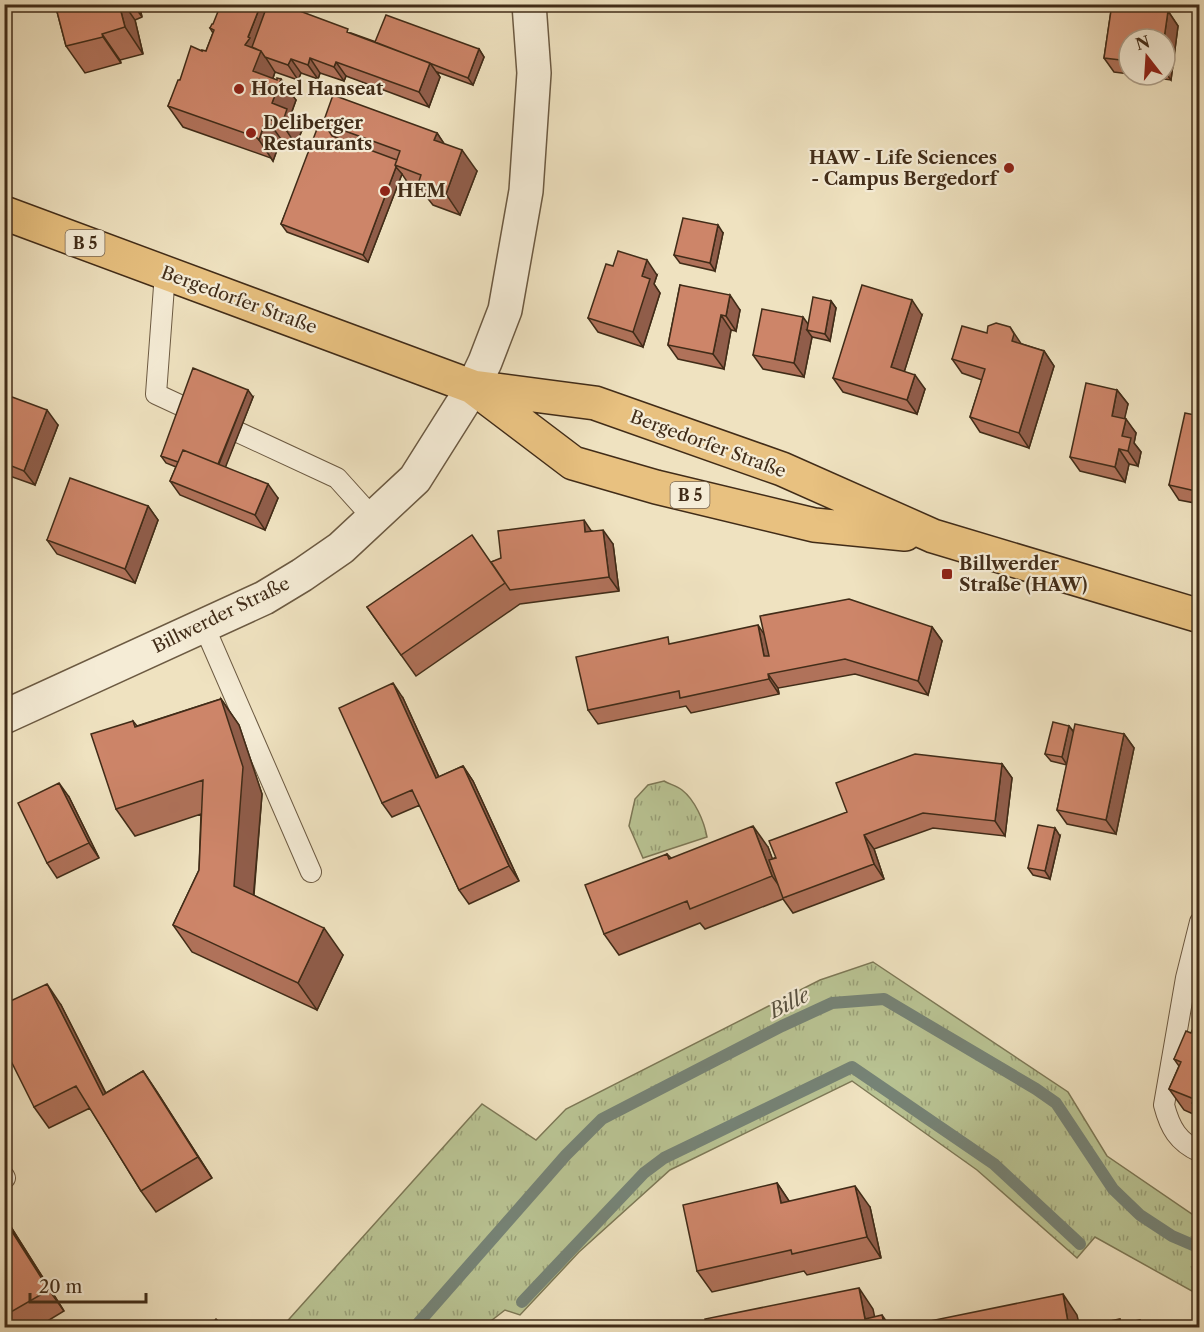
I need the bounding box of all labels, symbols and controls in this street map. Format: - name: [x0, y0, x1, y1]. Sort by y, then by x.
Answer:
- north arrow: [1117, 27, 1177, 87]
- text: N: [1133, 31, 1152, 54]
- place label: Hotel Hanseat: [251, 78, 384, 100]
- marker: Hotel Hanseat: [232, 82, 246, 96]
- place label: Deliberger Restaurants: [263, 112, 372, 155]
- marker: Deliberger Restaurants: [244, 126, 258, 140]
- place label: HAW - Life Sciences - Campus Bergedorf: [809, 147, 999, 190]
- marker: HAW - Life Sciences - Campus Bergedorf: [1002, 161, 1016, 175]
- place label: HEM: [397, 180, 446, 202]
- marker: HEM: [378, 184, 392, 198]
- road number: B 5: [66, 230, 104, 256]
- street label: Bergedorfer Straße: [158, 262, 320, 338]
- street label: Bergedorfer Straße: [627, 406, 789, 482]
- road number: B 5: [670, 482, 710, 508]
- place label: Billwerder Straße (HAW): [959, 553, 1087, 596]
- marker: Billwerder Straße (HAW): [940, 567, 954, 581]
- street label: Billwerder Straße: [149, 572, 293, 658]
- water label: Bille: [763, 982, 814, 1024]
- scale bar: [30, 1266, 146, 1304]
- text: 20 m: [39, 1276, 83, 1298]

